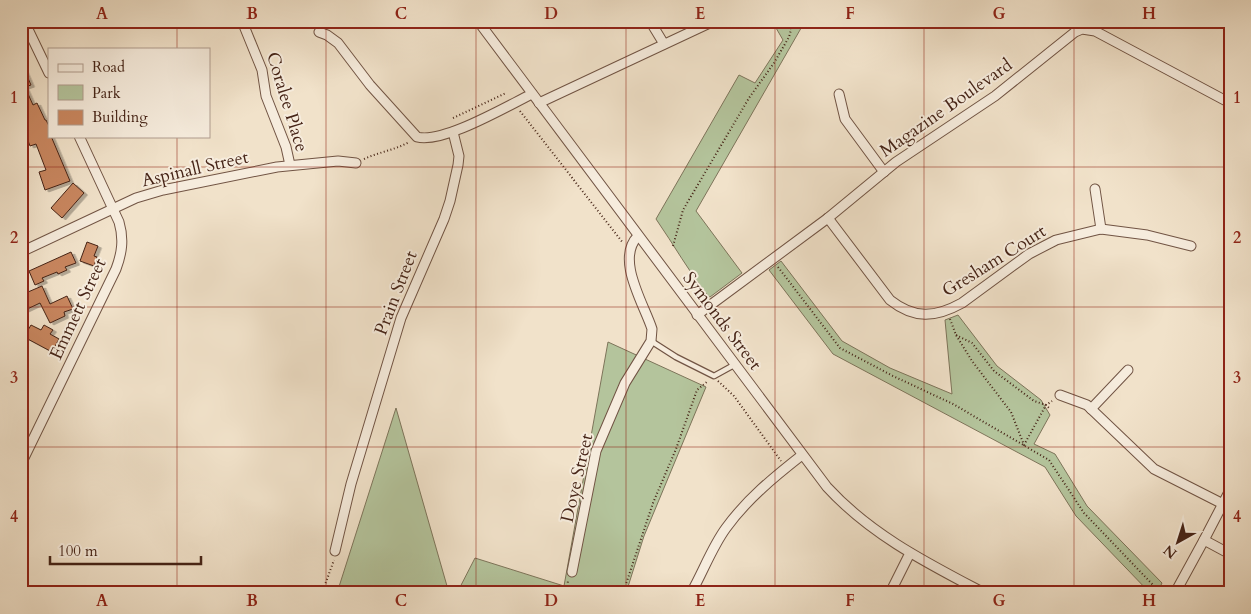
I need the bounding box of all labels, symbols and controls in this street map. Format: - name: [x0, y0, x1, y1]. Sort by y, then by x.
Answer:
- text: A: [96, 3, 108, 25]
- text: B: [246, 3, 258, 25]
- text: C: [395, 3, 407, 25]
- text: D: [544, 3, 558, 25]
- text: E: [695, 3, 705, 25]
- text: F: [845, 3, 855, 25]
- text: G: [992, 3, 1006, 25]
- text: H: [1142, 3, 1156, 25]
- legend: [48, 48, 210, 138]
- street label: Coralee Place: [260, 49, 314, 155]
- street label: Magazine Boulevard: [875, 53, 1018, 163]
- text: Road: [92, 57, 125, 77]
- text: Park: [92, 83, 121, 103]
- text: 1: [10, 87, 18, 109]
- text: 1: [1233, 87, 1241, 109]
- text: Building: [92, 107, 148, 127]
- street label: Aspinall Street: [139, 145, 251, 193]
- street label: Gresham Court: [937, 219, 1051, 303]
- text: 2: [10, 227, 18, 249]
- text: 2: [1233, 227, 1241, 249]
- street label: Prain Street: [368, 247, 424, 339]
- street label: Emmett Street: [44, 254, 113, 364]
- street label: Symonds Street: [677, 267, 768, 376]
- text: 3: [10, 367, 18, 389]
- text: 3: [1233, 367, 1241, 389]
- street label: Doye Street: [555, 431, 599, 525]
- text: 4: [10, 506, 18, 528]
- text: 4: [1233, 506, 1241, 528]
- north arrow: [1154, 516, 1204, 566]
- scale bar: [50, 534, 201, 566]
- text: 100 m: [58, 541, 98, 561]
- text: N: [1159, 541, 1181, 563]
- text: A: [96, 590, 108, 612]
- text: B: [246, 590, 258, 612]
- text: C: [395, 590, 407, 612]
- text: D: [544, 590, 558, 612]
- text: E: [695, 590, 705, 612]
- text: F: [845, 590, 855, 612]
- text: G: [992, 590, 1006, 612]
- text: H: [1142, 590, 1156, 612]

